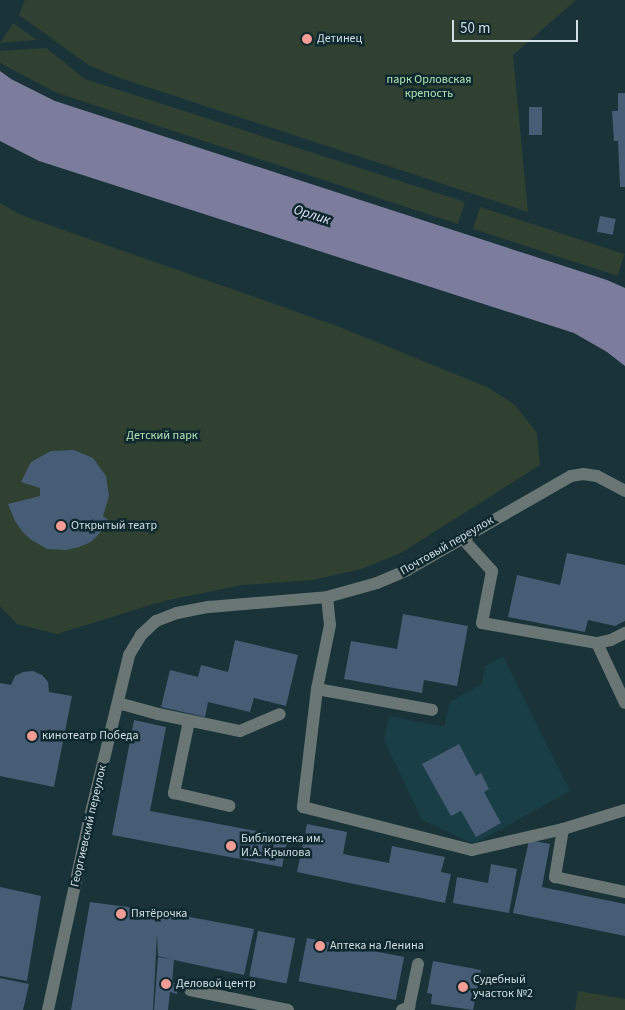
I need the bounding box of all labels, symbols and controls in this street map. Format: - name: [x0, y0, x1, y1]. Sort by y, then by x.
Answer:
- scale bar: [455, 10, 581, 42]
- text: 50 m: [460, 18, 490, 39]
- place label: Детинец: [317, 32, 362, 46]
- marker: Детинец: [301, 33, 313, 45]
- park label: парк Орловская крепость: [387, 73, 471, 101]
- water label: Орлик: [291, 201, 333, 229]
- park label: Детский парк: [126, 429, 198, 443]
- street label: Почтовый переулок: [398, 513, 496, 579]
- place label: Открытый театр: [71, 519, 157, 533]
- marker: Открытый театр: [55, 520, 67, 532]
- place label: кинотеатр Победа: [42, 729, 139, 743]
- marker: кинотеатр Победа: [26, 730, 38, 742]
- street label: Георгиевский переулок: [68, 764, 110, 888]
- place label: Библиотека им. И.А. Крылова: [241, 832, 324, 860]
- marker: Библиотека им. И.А. Крылова: [225, 840, 237, 852]
- place label: Пятёрочка: [131, 907, 187, 921]
- marker: Пятёрочка: [115, 908, 127, 920]
- place label: Аптека на Ленина: [330, 939, 424, 953]
- marker: Аптека на Ленина: [314, 940, 326, 952]
- place label: Судебный участок №2: [473, 973, 533, 1001]
- place label: Деловой центр: [176, 977, 256, 991]
- marker: Деловой центр: [160, 978, 172, 990]
- marker: Судебный участок №2: [457, 981, 469, 993]

